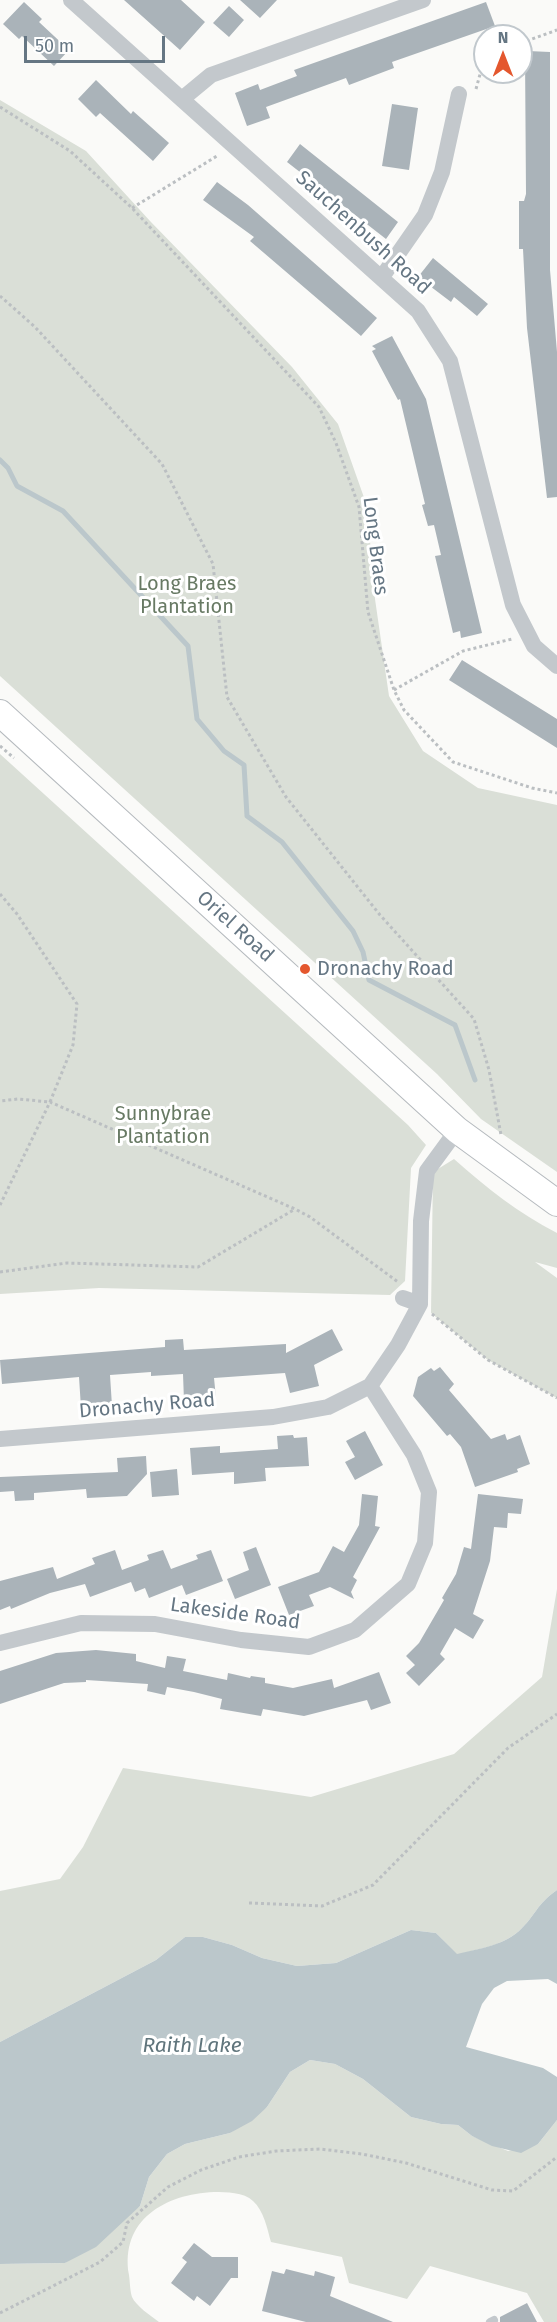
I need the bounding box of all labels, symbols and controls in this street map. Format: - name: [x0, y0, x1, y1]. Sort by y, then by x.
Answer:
- scale bar: [27, 24, 168, 62]
- north arrow: [473, 24, 533, 84]
- text: N: [498, 28, 508, 47]
- text: 50 m: [35, 35, 74, 57]
- street label: Sauchenbush Road: [291, 166, 435, 300]
- street label: Long Braes: [357, 495, 393, 597]
- park label: Long Braes Plantation: [138, 572, 236, 619]
- street label: Oriel Road: [192, 886, 278, 968]
- place label: Dronachy Road: [317, 957, 454, 981]
- marker: Dronachy Road: [298, 962, 312, 976]
- park label: Sunnybrae Plantation: [115, 1102, 211, 1149]
- street label: Dronachy Road: [78, 1388, 216, 1424]
- street label: Lakeside Road: [169, 1593, 301, 1635]
- water label: Raith Lake: [142, 2033, 242, 2059]

